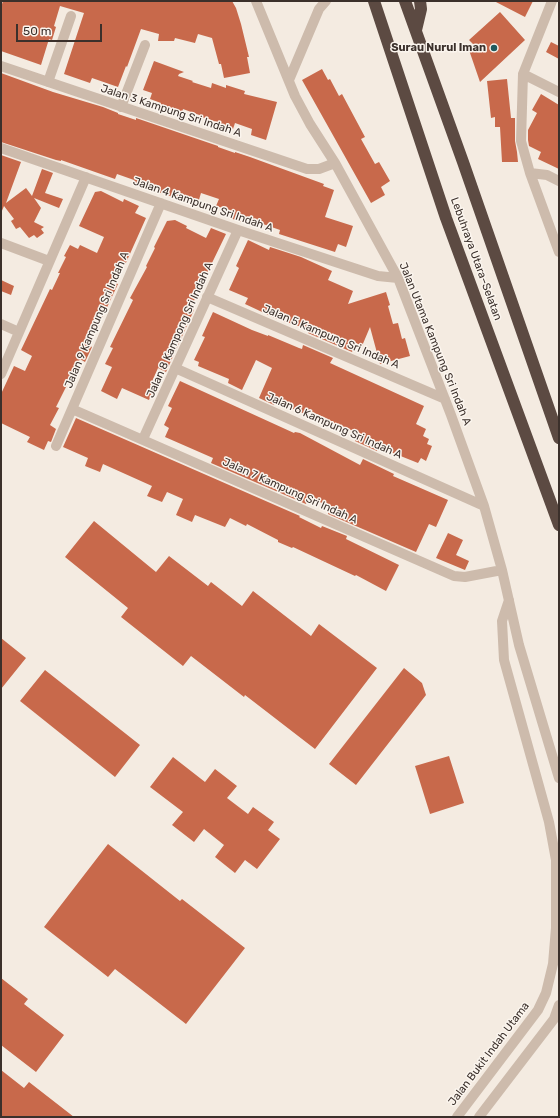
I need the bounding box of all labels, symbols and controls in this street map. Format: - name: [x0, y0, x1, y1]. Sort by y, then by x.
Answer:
- scale bar: [18, 16, 104, 42]
- text: 50 m: [23, 24, 51, 38]
- place label: Surau Nurul Iman: [391, 41, 486, 55]
- marker: Surau Nurul Iman: [489, 43, 499, 53]
- street label: Jalan 3 Kampung Sri Indah A: [99, 82, 243, 140]
- street label: Jalan 4 Kampung Sri Indah A: [131, 175, 275, 235]
- street label: Lebuhraya Utara–Selatan: [448, 196, 504, 322]
- street label: Jalan 9 Kampung Sri Indah A: [62, 250, 132, 390]
- street label: Jalan 8 Kampong Sri Indah A: [144, 260, 216, 400]
- street label: Jalan Utama Kampung Sri Indah A: [396, 261, 474, 427]
- street label: Jalan 5 Kampung Sri Indah A: [261, 302, 401, 372]
- street label: Jalan 6 Kampung Sri Indah A: [264, 390, 404, 462]
- street label: Jalan 7 Kampung Sri Indah A: [220, 455, 360, 527]
- street label: Jalan Bukit Indah Utama: [446, 1000, 532, 1108]

